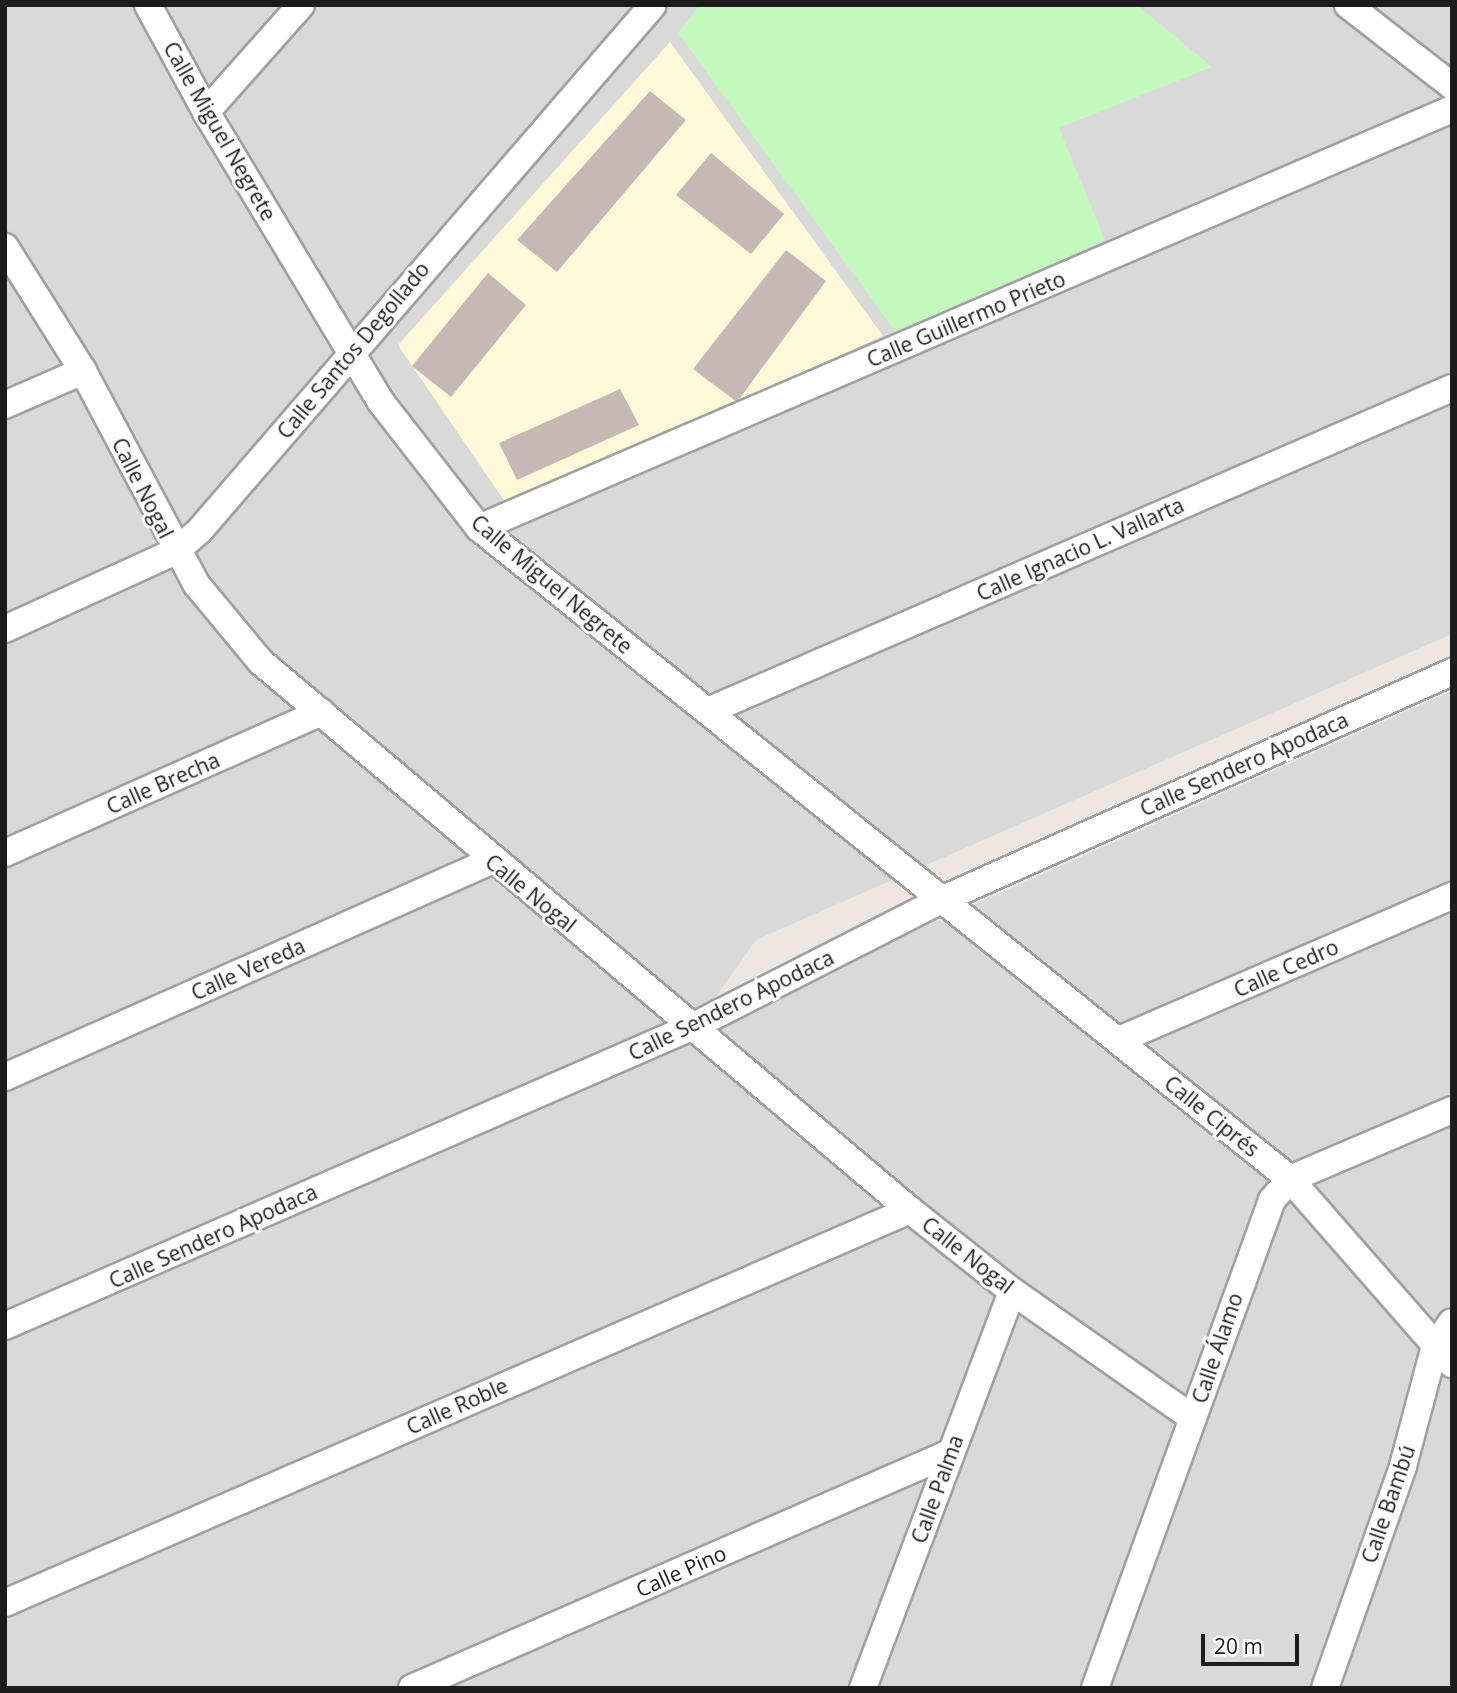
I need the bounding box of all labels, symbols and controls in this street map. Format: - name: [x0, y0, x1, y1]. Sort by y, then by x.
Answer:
- street label: Calle Miguel Negrete: [158, 37, 282, 225]
- street label: Calle Santos Degollado: [272, 256, 434, 444]
- street label: Calle Guillermo Prieto: [863, 266, 1069, 372]
- street label: Calle Nogal: [107, 433, 179, 543]
- street label: Calle Ignacio L. Vallarta: [972, 492, 1188, 606]
- street label: Calle Miguel Negrete: [466, 509, 638, 659]
- street label: Calle Sendero Apodaca: [1136, 707, 1352, 821]
- street label: Calle Brecha: [102, 747, 224, 819]
- street label: Calle Nogal: [480, 849, 582, 937]
- street label: Calle Vereda: [187, 933, 309, 1005]
- street label: Calle Cedro: [1230, 934, 1342, 1002]
- street label: Calle Sendero Apodaca: [624, 944, 838, 1066]
- street label: Calle Ciprés: [1160, 1070, 1264, 1162]
- street label: Calle Sendero Apodaca: [105, 1179, 321, 1293]
- street label: Calle Nogal: [917, 1211, 1019, 1299]
- street label: Calle Álamo: [1186, 1289, 1248, 1407]
- street label: Calle Roble: [402, 1372, 512, 1440]
- street label: Calle Palma: [906, 1431, 968, 1547]
- street label: Calle Bambú: [1356, 1442, 1420, 1566]
- street label: Calle Pino: [632, 1540, 730, 1602]
- scale bar: [1205, 1620, 1303, 1664]
- text: 20 m: [1214, 1632, 1263, 1660]

